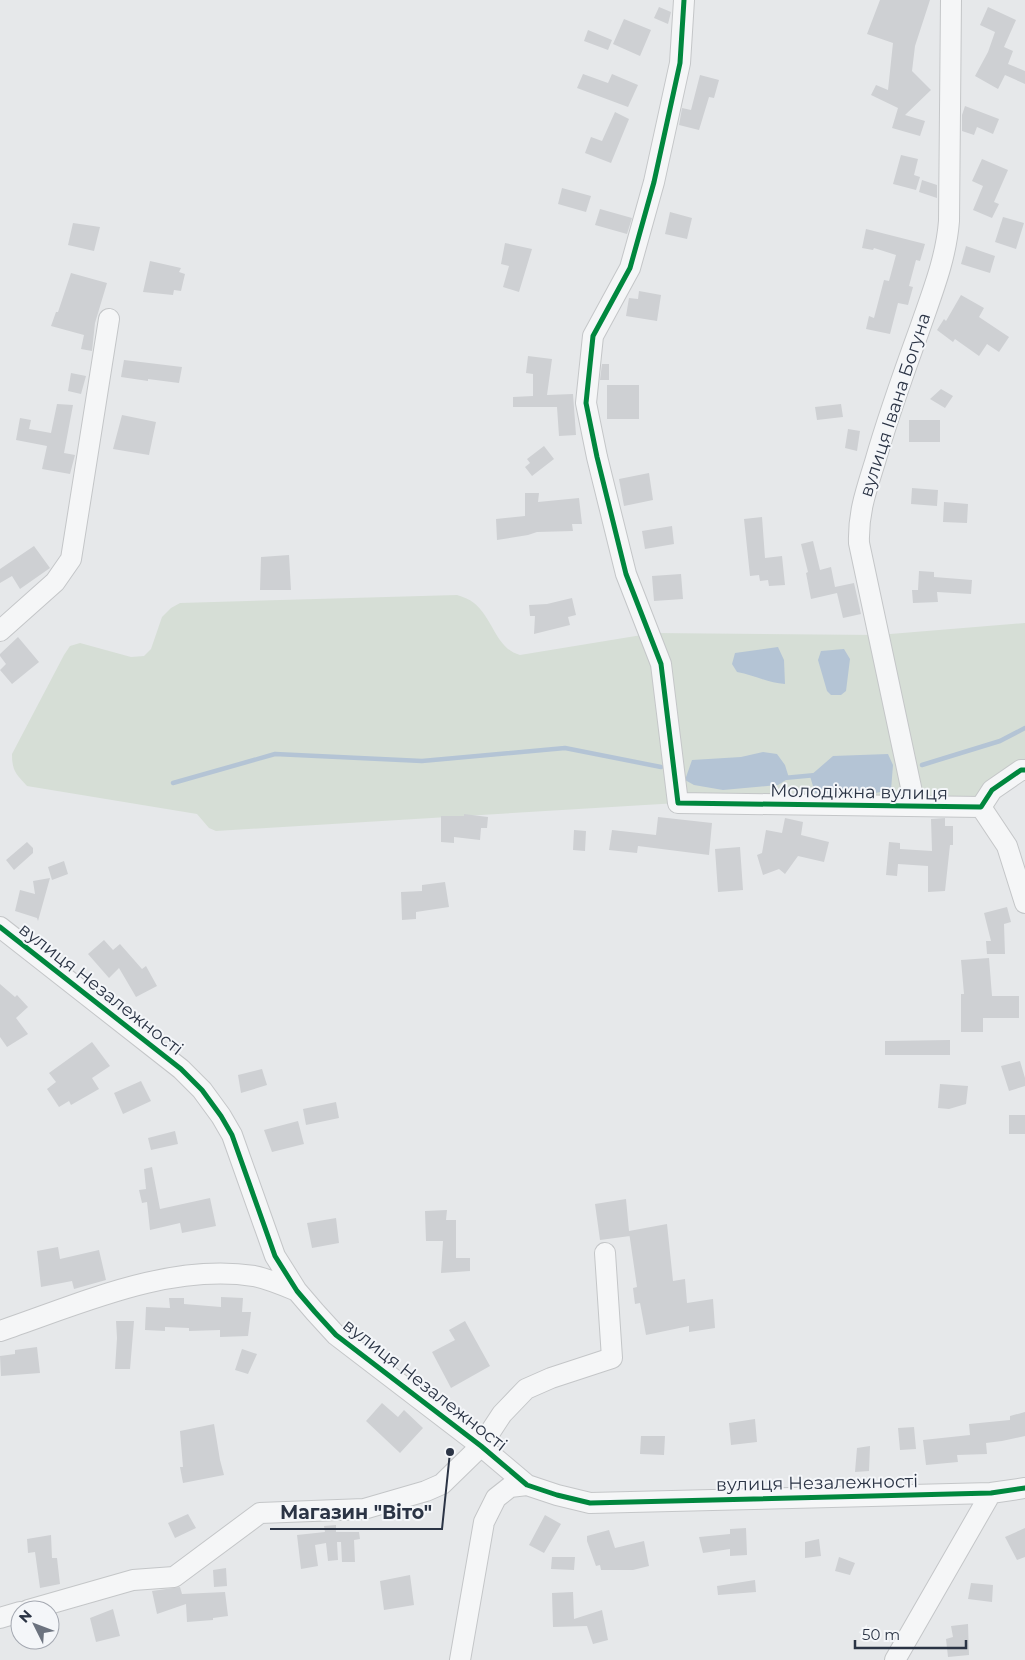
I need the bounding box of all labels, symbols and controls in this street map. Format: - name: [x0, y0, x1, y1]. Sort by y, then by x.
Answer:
- street label: вулиця Івана Богуна: [855, 310, 935, 500]
- street label: Молодіжна вулиця: [770, 779, 948, 805]
- street label: вулиця Незалежності: [14, 918, 188, 1060]
- street label: вулиця Незалежності: [338, 1314, 512, 1456]
- street label: вулиця Незалежності: [716, 1470, 918, 1496]
- callout: Магазин "Віто": [270, 1495, 442, 1529]
- text: Магазин "Віто": [280, 1501, 432, 1524]
- north arrow: [10, 1600, 60, 1650]
- text: N: [15, 1606, 36, 1627]
- scale bar: [855, 1618, 966, 1650]
- text: 50 m: [862, 1625, 900, 1644]

